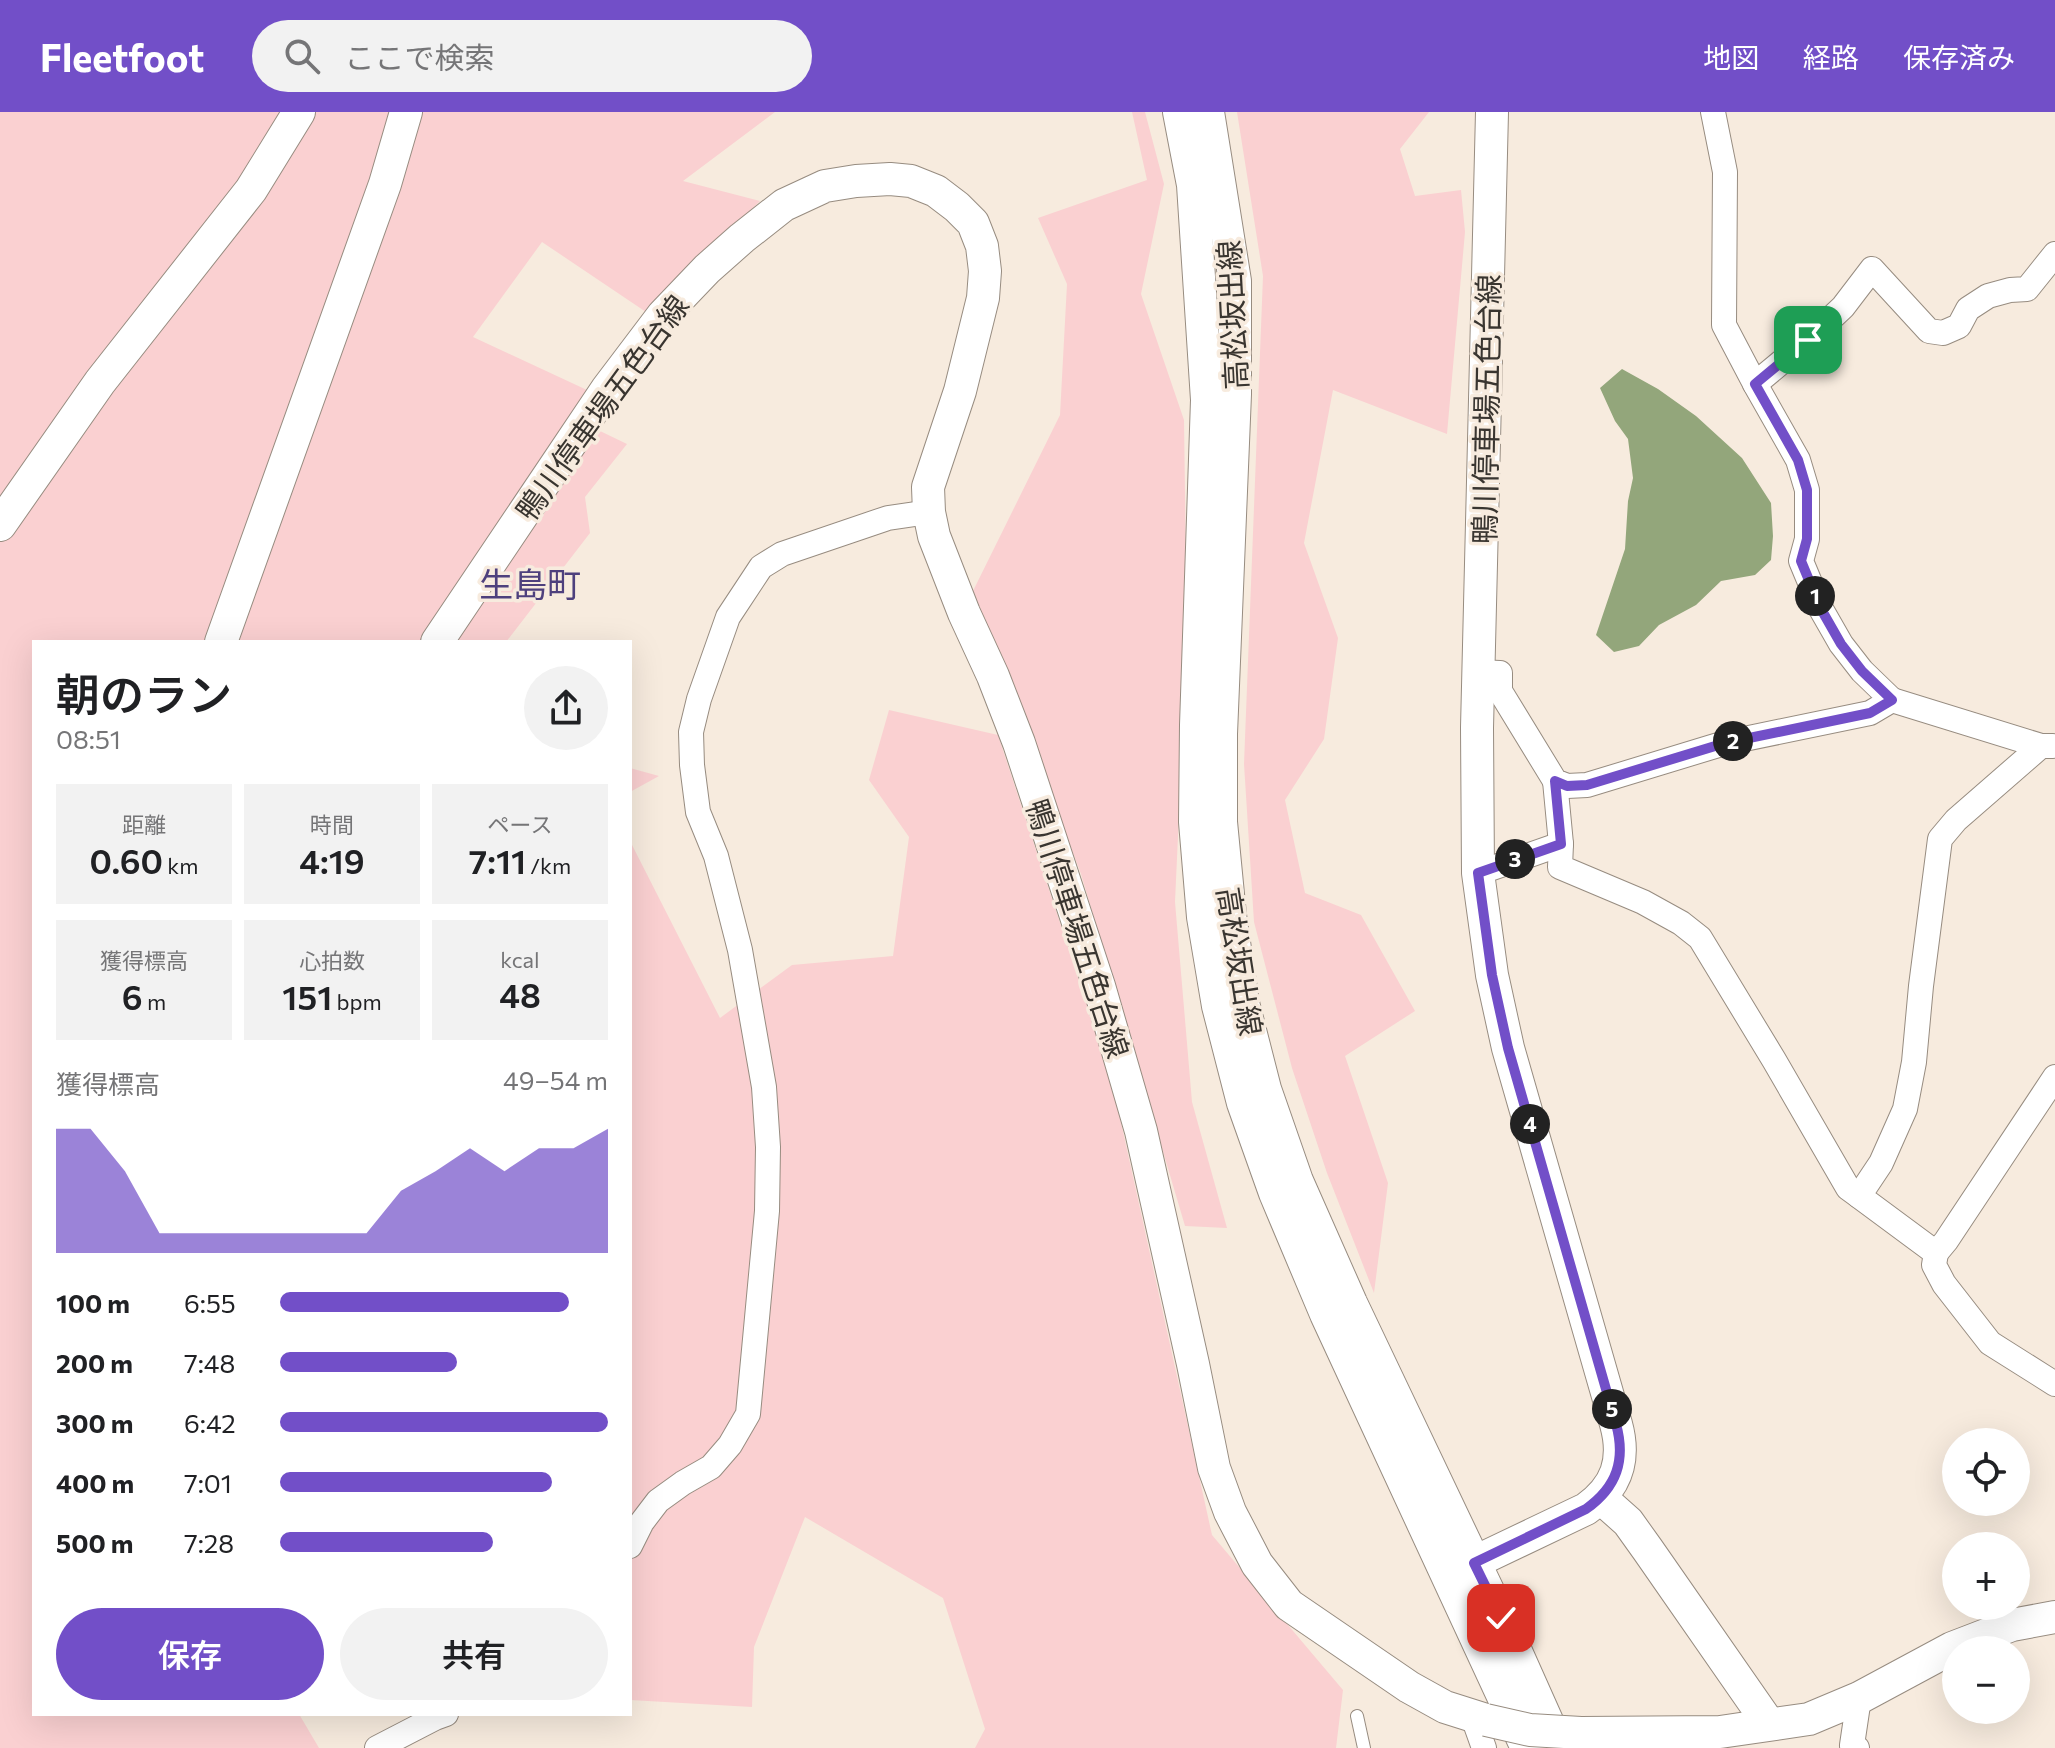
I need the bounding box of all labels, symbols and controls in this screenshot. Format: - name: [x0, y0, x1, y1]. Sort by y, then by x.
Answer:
- search box: [252, 20, 812, 92]
- text: Fleetfoot: [40, 33, 204, 80]
- icon: search: [280, 34, 324, 78]
- text: ここで検索: [344, 38, 494, 75]
- text: 地図: [1703, 40, 1759, 74]
- text: 経路: [1803, 40, 1859, 74]
- text: 保存済み: [1903, 40, 2015, 74]
- street label: 高松坂出線: [1209, 239, 1253, 391]
- street label: 鴨川停車場五色台線: [1464, 274, 1506, 544]
- street label: 鴨川停車場五色台線: [507, 287, 695, 527]
- pin: [1774, 306, 1842, 374]
- icon: arrive: [1786, 318, 1830, 362]
- district label: 生島町: [479, 562, 581, 604]
- pin: 1: [1795, 576, 1835, 616]
- text: 1: [1810, 582, 1820, 609]
- text: 朝のラン: [56, 666, 232, 720]
- button: share: [524, 666, 608, 750]
- pin: 2: [1713, 721, 1753, 761]
- text: 08:51: [56, 723, 121, 754]
- text: 2: [1727, 727, 1739, 754]
- street label: 鴨川停車場五色台線: [1020, 794, 1138, 1062]
- text: 距離: [122, 811, 166, 838]
- text: 時間: [310, 811, 354, 838]
- text: ペース: [488, 811, 552, 838]
- text: 0.60: [90, 839, 163, 881]
- text: 4:19: [299, 839, 365, 881]
- text: 7:11: [469, 839, 526, 881]
- pin: 3: [1495, 839, 1535, 879]
- text: 3: [1509, 845, 1521, 872]
- text: km: [163, 852, 198, 879]
- text: /km: [526, 852, 571, 879]
- street label: 高松坂出線: [1211, 884, 1271, 1038]
- text: kcal: [500, 946, 540, 973]
- text: 獲得標高: [100, 947, 188, 974]
- text: 心拍数: [299, 947, 365, 974]
- text: 48: [499, 973, 541, 1015]
- text: 6: [122, 975, 143, 1017]
- text: 151: [282, 975, 332, 1017]
- text: m: [143, 988, 166, 1015]
- text: bpm: [332, 988, 382, 1015]
- text: 49–54 m: [503, 1064, 608, 1095]
- text: 獲得標高: [56, 1068, 160, 1099]
- pin: 4: [1510, 1104, 1550, 1144]
- text: 4: [1523, 1110, 1537, 1137]
- text: 100 m: [56, 1287, 130, 1318]
- text: 6:55: [184, 1287, 236, 1318]
- text: 200 m: [56, 1347, 133, 1378]
- text: 7:48: [184, 1347, 235, 1378]
- pin: 5: [1592, 1389, 1632, 1429]
- text: 5: [1606, 1395, 1618, 1422]
- text: 300 m: [56, 1407, 133, 1438]
- text: 6:42: [184, 1407, 236, 1438]
- map controls: [1942, 1428, 2030, 1724]
- button: locate: [1942, 1428, 2030, 1516]
- text: 400 m: [56, 1467, 134, 1498]
- text: 7:01: [184, 1467, 232, 1498]
- text: 500 m: [56, 1527, 133, 1558]
- text: 7:28: [184, 1527, 234, 1558]
- button: +: [1942, 1532, 2030, 1620]
- pin: [1467, 1584, 1535, 1652]
- icon: check: [1479, 1596, 1523, 1640]
- button: 保存: [56, 1608, 324, 1700]
- button: 共有: [340, 1608, 608, 1700]
- button: −: [1942, 1636, 2030, 1724]

